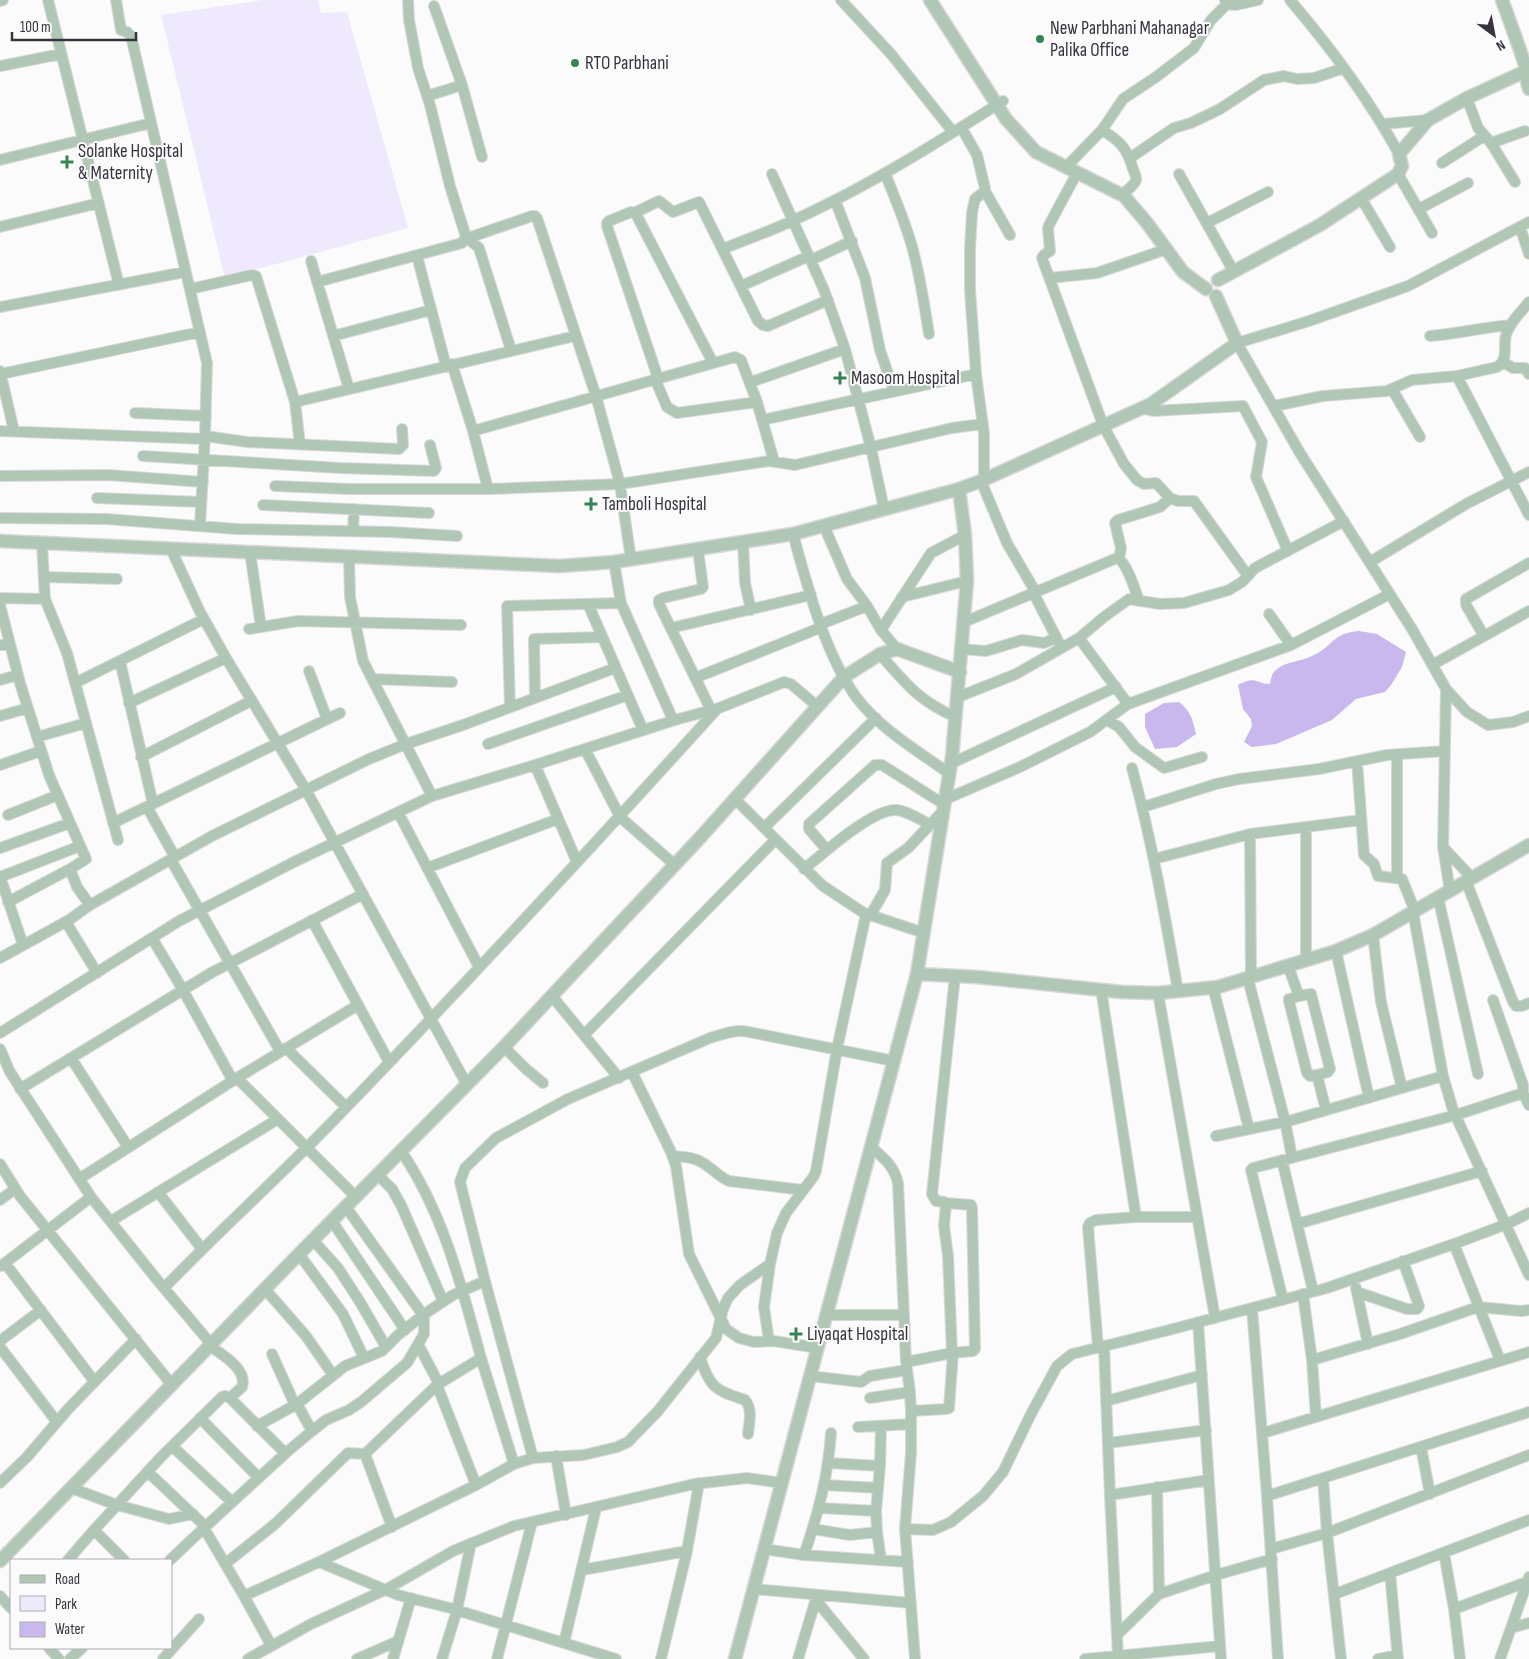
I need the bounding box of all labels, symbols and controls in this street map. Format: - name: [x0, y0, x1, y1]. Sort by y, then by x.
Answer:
- scale bar: [12, 10, 136, 42]
- north arrow: [1469, 10, 1519, 60]
- place label: New Parbhani Mahanagar Palika Office: [1050, 17, 1210, 62]
- text: 100 m: [20, 18, 51, 37]
- marker: New Parbhani Mahanagar Palika Office: [1034, 33, 1046, 45]
- text: N: [1493, 36, 1508, 55]
- place label: RTO Parbhani: [585, 52, 669, 75]
- marker: RTO Parbhani: [569, 57, 581, 69]
- place label: Solanke Hospital & Maternity: [78, 140, 183, 185]
- marker: Solanke Hospital & Maternity: [60, 155, 74, 169]
- place label: Masoom Hospital: [851, 367, 960, 390]
- marker: Masoom Hospital: [833, 371, 847, 385]
- place label: Tamboli Hospital: [602, 493, 707, 516]
- marker: Tamboli Hospital: [584, 497, 598, 511]
- place label: Liyaqat Hospital: [807, 1323, 908, 1346]
- marker: Liyaqat Hospital: [789, 1327, 803, 1341]
- legend: [10, 1559, 172, 1649]
- text: Road: [55, 1570, 80, 1589]
- text: Park: [55, 1595, 77, 1614]
- text: Water: [55, 1620, 86, 1639]

